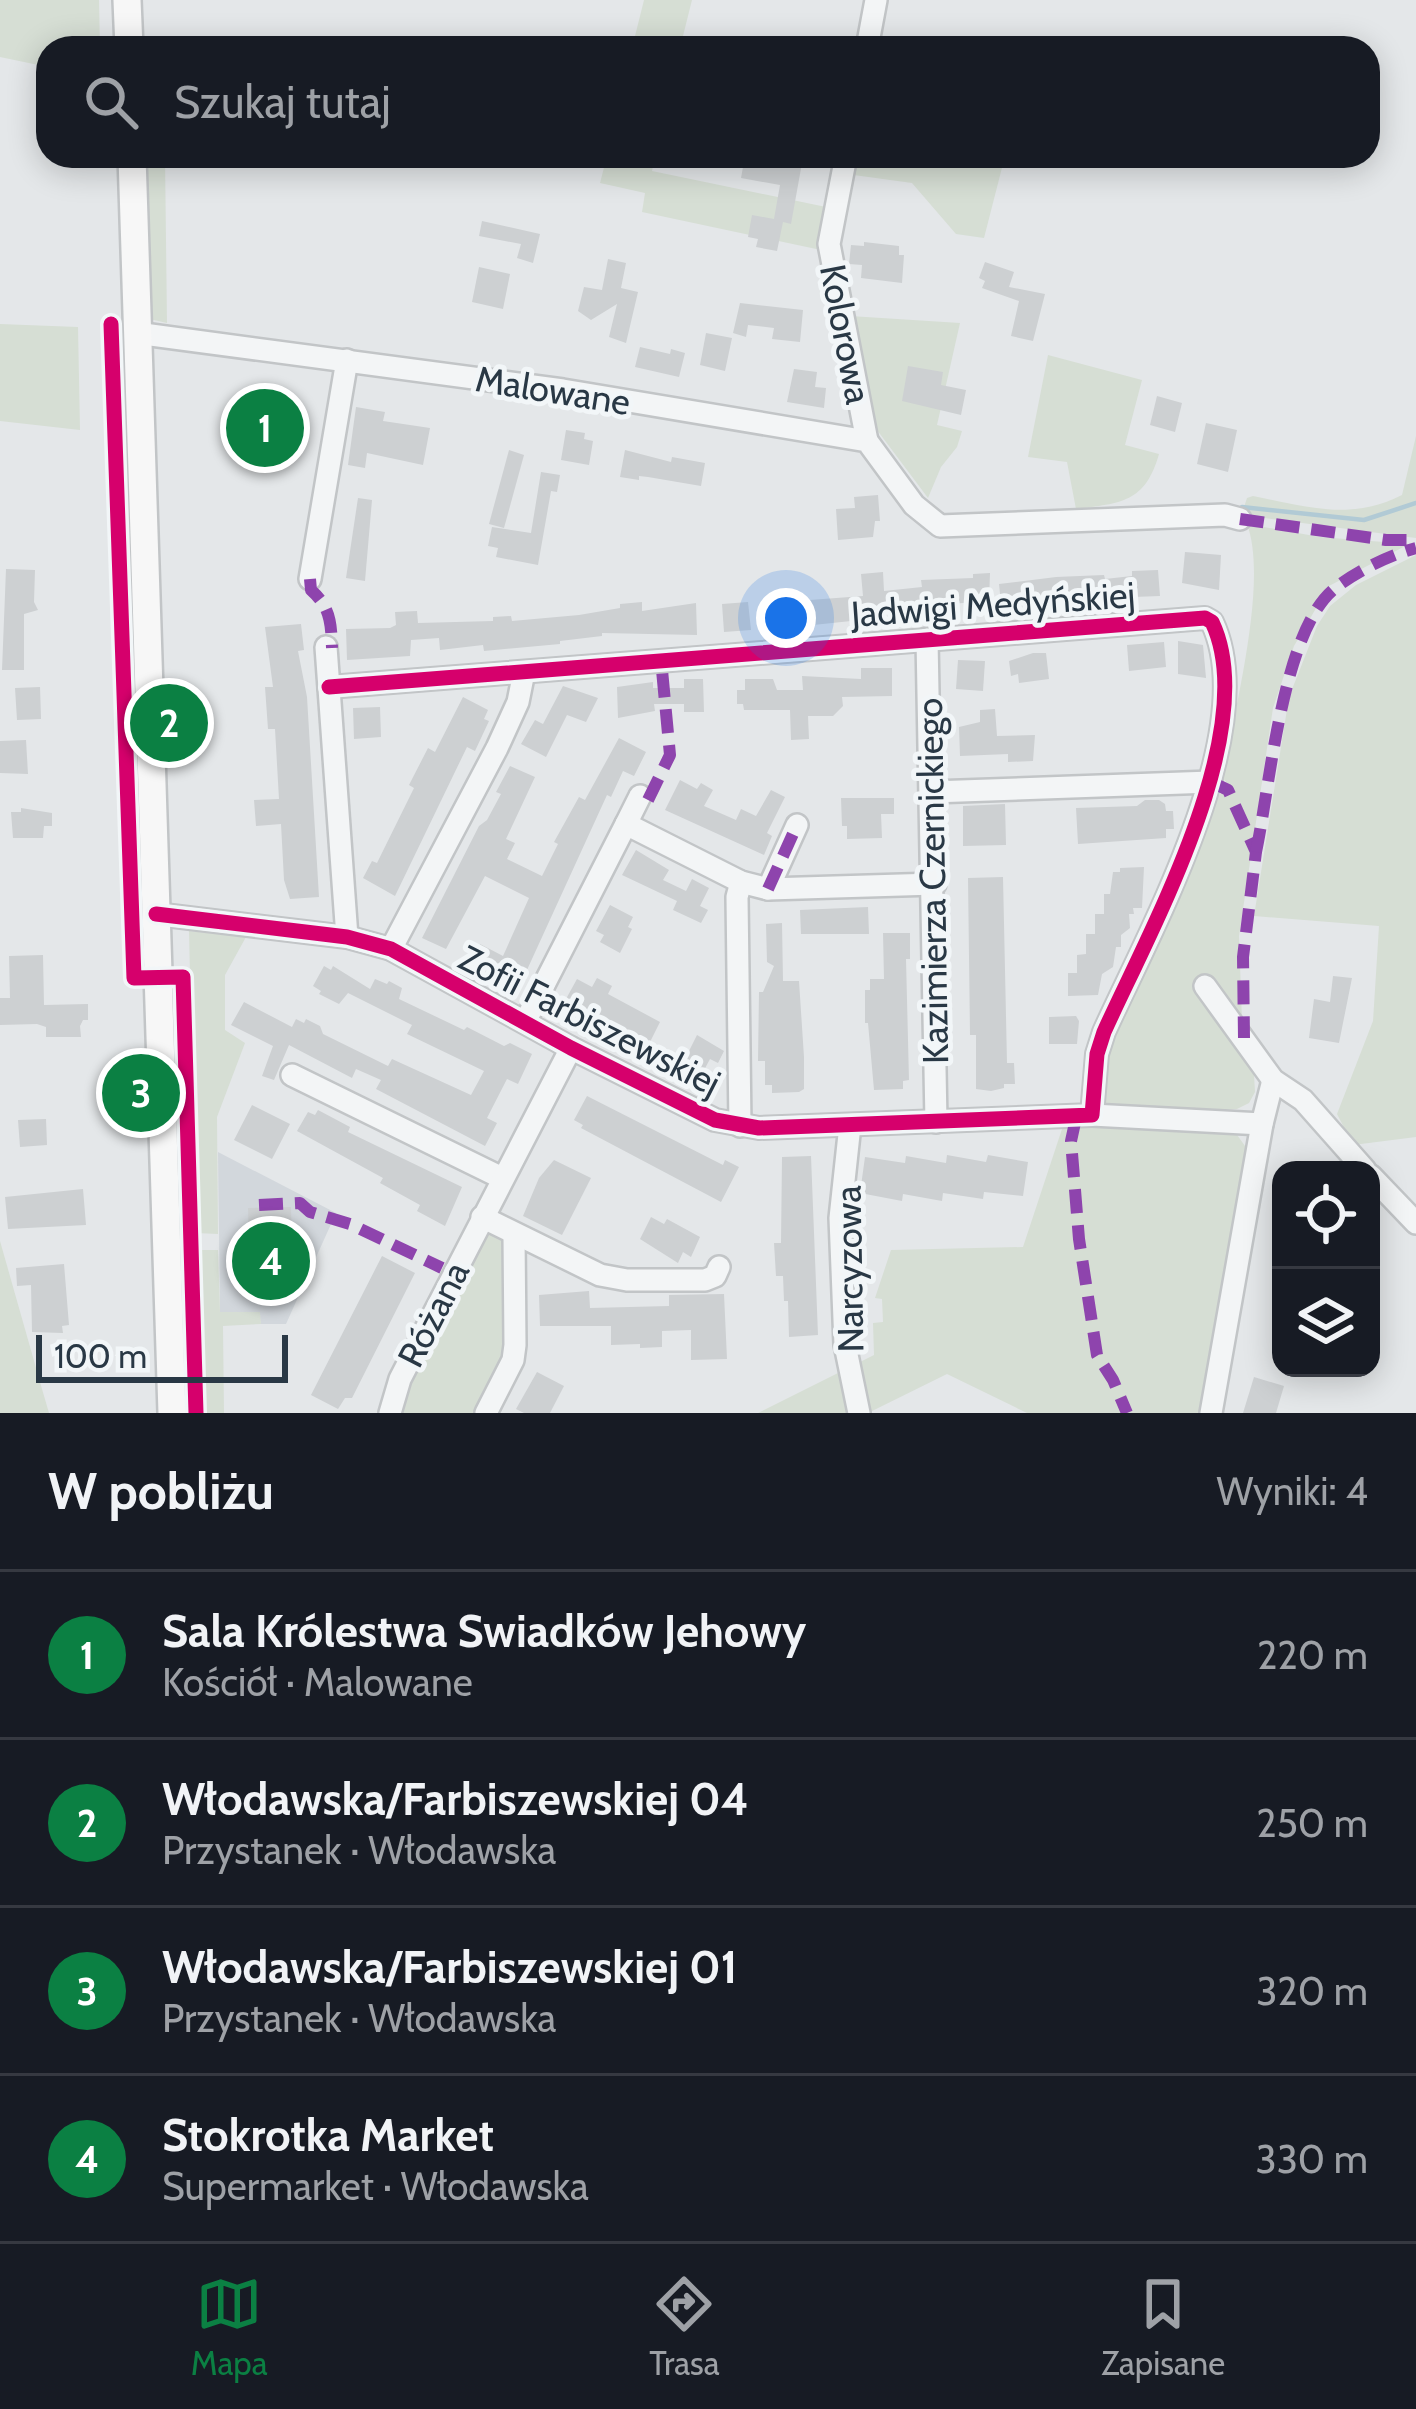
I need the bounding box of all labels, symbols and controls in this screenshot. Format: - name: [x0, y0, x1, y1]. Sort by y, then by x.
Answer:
- search box: [36, 36, 1380, 168]
- icon: search: [78, 69, 144, 135]
- text: Szukaj tutaj: [174, 75, 391, 129]
- street label: Kolorowa: [811, 261, 881, 407]
- street label: Malowane: [473, 356, 633, 424]
- pin: 1: [226, 383, 304, 473]
- street label: Jadwigi Medyńskiej: [849, 572, 1136, 636]
- your location: [756, 588, 816, 648]
- pin: 2: [130, 678, 208, 768]
- street label: Kazimierza Czernickiego: [907, 698, 957, 1064]
- street label: Zofii Farbiszewskiej: [452, 935, 728, 1105]
- pin: 3: [102, 1048, 180, 1138]
- map controls: [1272, 1161, 1380, 1377]
- button: locate: [1272, 1161, 1380, 1269]
- street label: Narcyzowa: [826, 1185, 872, 1353]
- pin: 4: [232, 1216, 310, 1306]
- street label: Różana: [388, 1254, 478, 1374]
- button: layers: [1272, 1269, 1380, 1377]
- scale bar: [36, 1329, 288, 1382]
- text: 100 m: [54, 1336, 147, 1376]
- text: W pobliżu: [48, 1460, 274, 1522]
- text: Wyniki: 4: [1216, 1467, 1368, 1515]
- text: Sala Królestwa Swiadków Jehowy: [162, 1604, 806, 1658]
- text: 1: [80, 1631, 94, 1679]
- text: 220 m: [1257, 1631, 1368, 1679]
- text: Kościół · Malowane: [162, 1658, 473, 1706]
- text: Włodawska/Farbiszewskiej 04: [162, 1772, 749, 1826]
- text: 2: [77, 1799, 97, 1847]
- text: 250 m: [1256, 1799, 1368, 1847]
- text: Przystanek · Włodawska: [162, 1826, 556, 1874]
- text: Włodawska/Farbiszewskiej 01: [162, 1940, 737, 1994]
- text: 3: [76, 1967, 98, 2015]
- text: 320 m: [1256, 1967, 1368, 2015]
- text: Przystanek · Włodawska: [162, 1994, 556, 2042]
- text: Stokrotka Market: [162, 2108, 494, 2162]
- text: 4: [75, 2135, 99, 2183]
- text: 330 m: [1256, 2135, 1368, 2183]
- text: Supermarket · Włodawska: [162, 2162, 589, 2210]
- tab: Mapa: [191, 2271, 268, 2383]
- tab: Trasa: [649, 2271, 720, 2383]
- tab: Zapisane: [1101, 2271, 1225, 2383]

